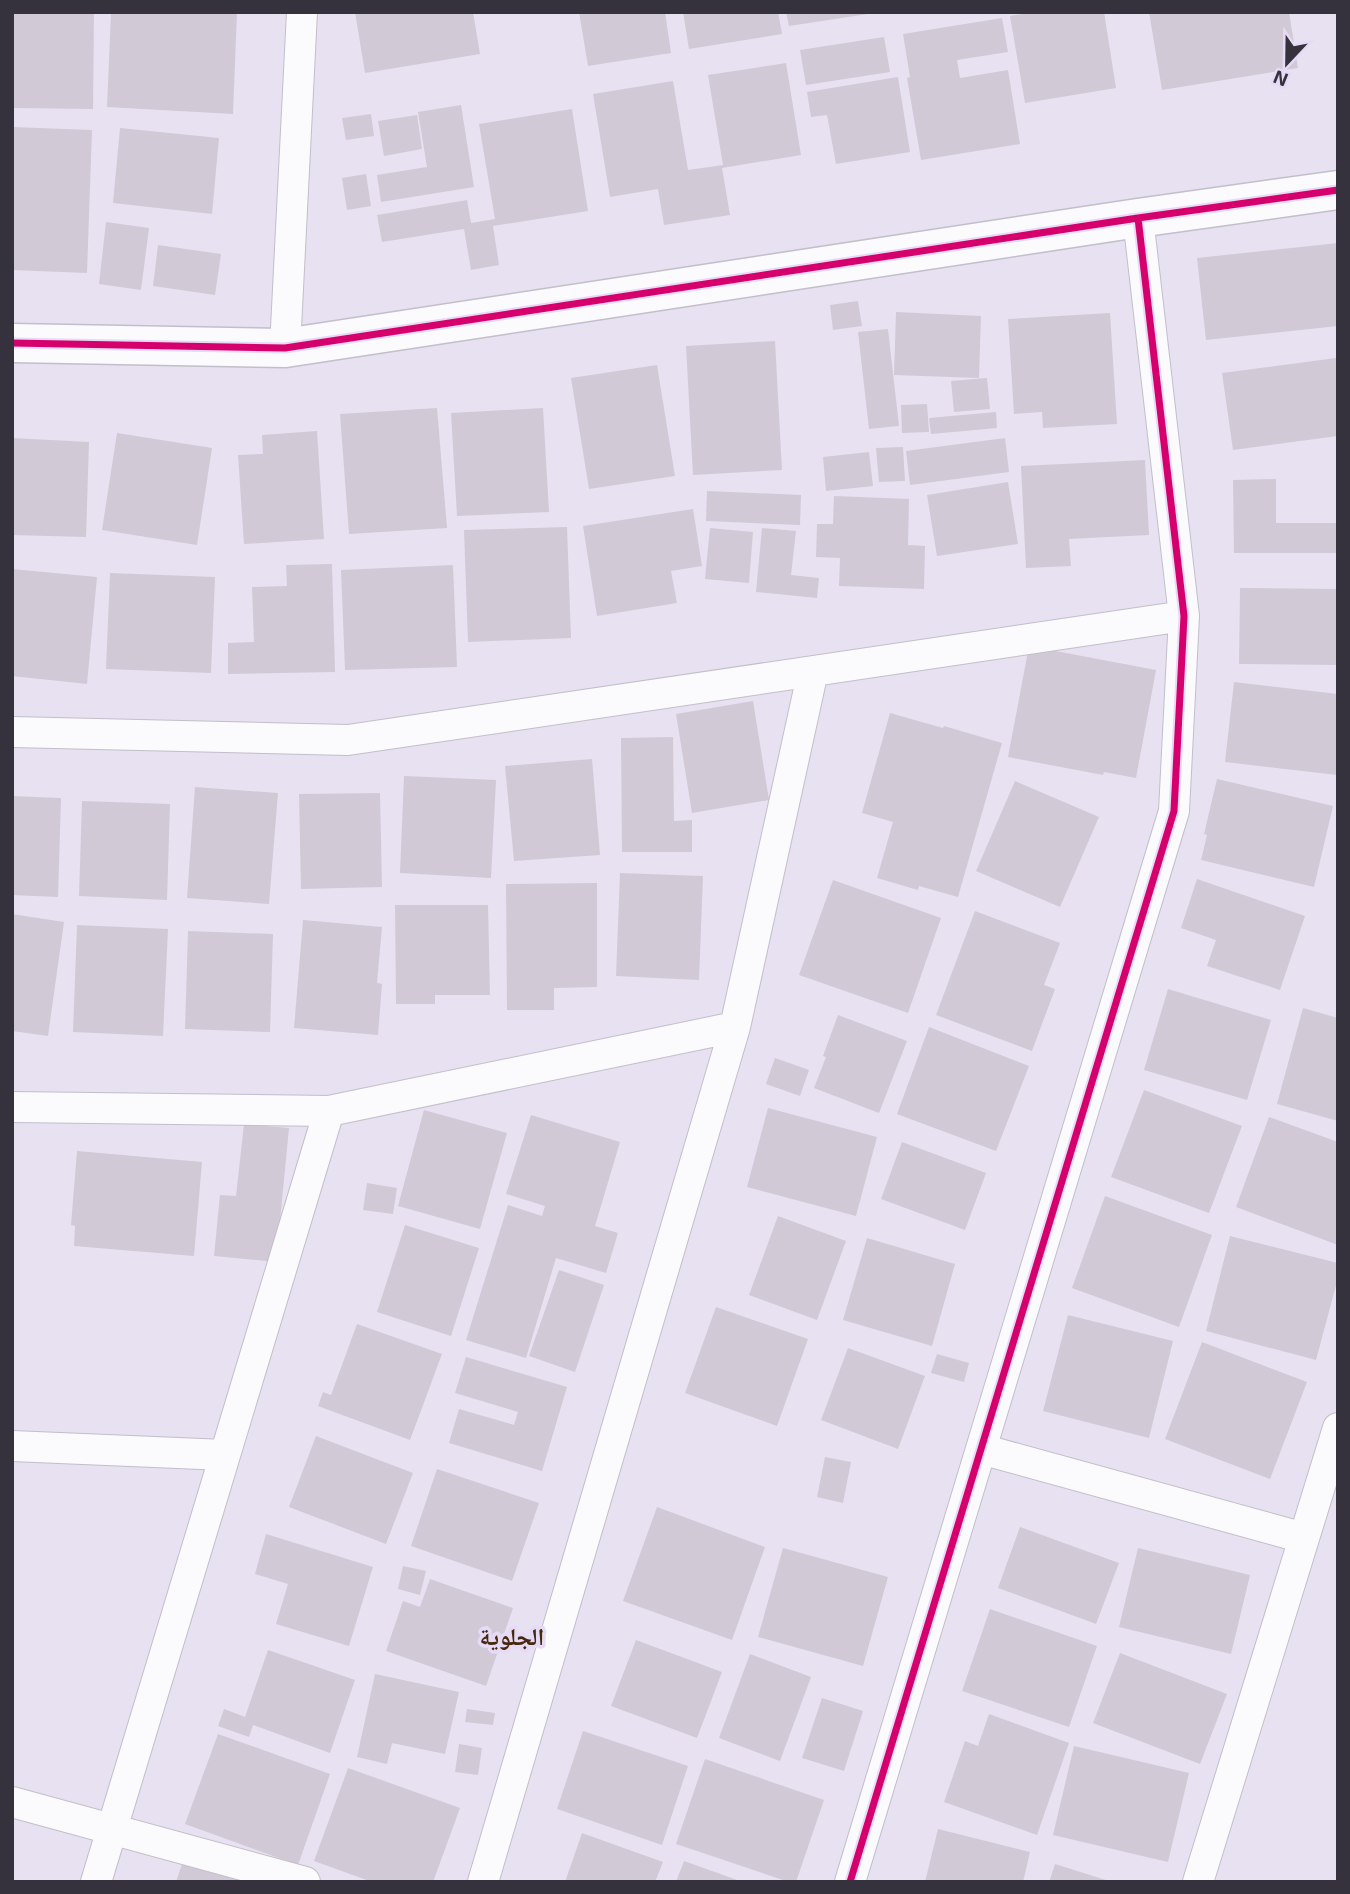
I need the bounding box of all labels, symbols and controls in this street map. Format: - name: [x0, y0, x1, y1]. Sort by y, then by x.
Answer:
- north arrow: [1252, 28, 1322, 98]
- text: N: [1270, 66, 1291, 92]
- district label: الجلوية: [480, 1621, 544, 1651]

